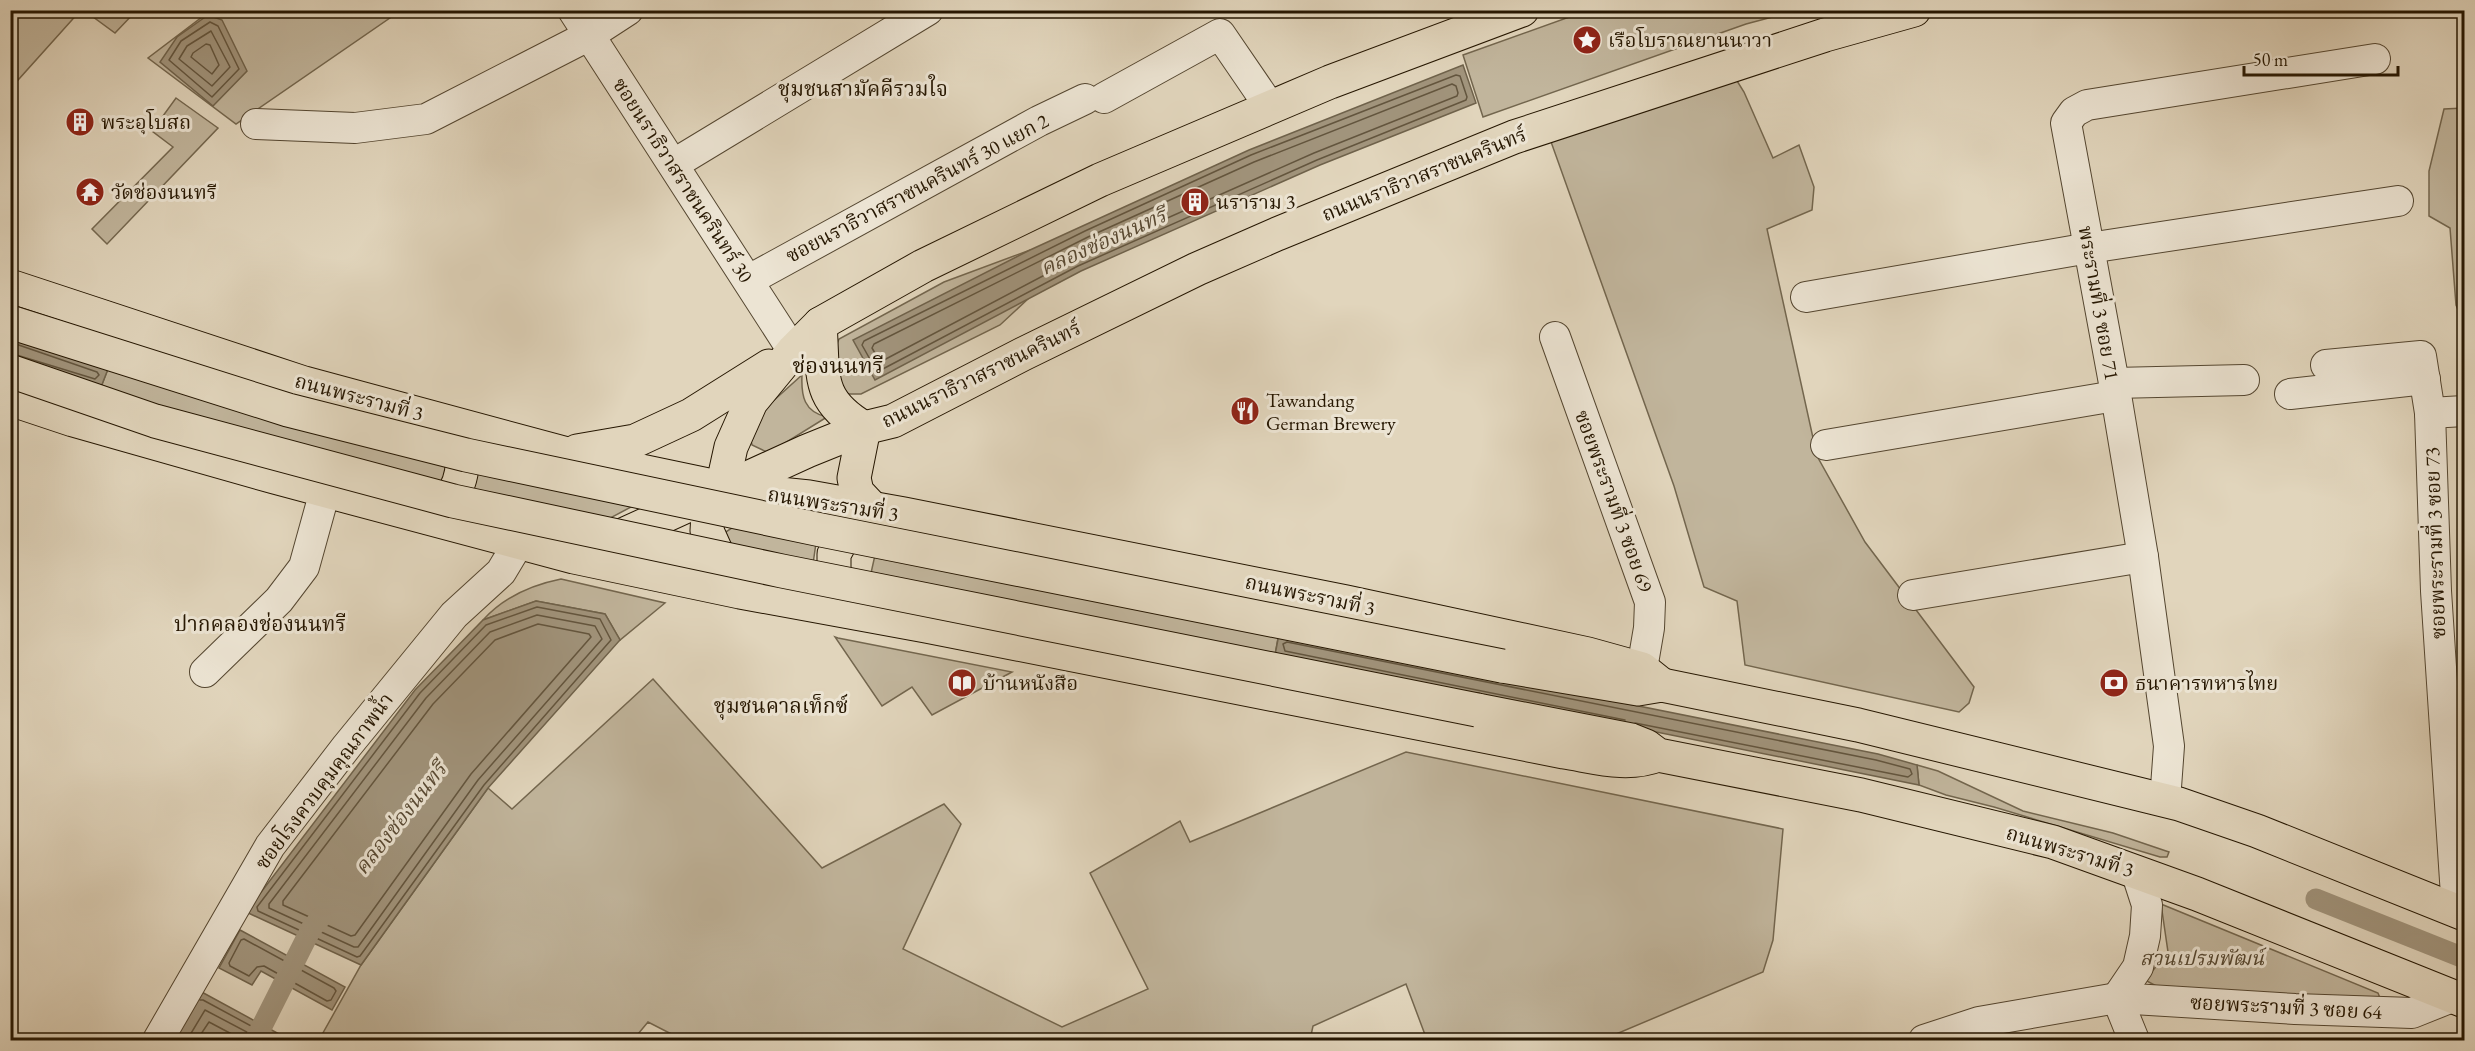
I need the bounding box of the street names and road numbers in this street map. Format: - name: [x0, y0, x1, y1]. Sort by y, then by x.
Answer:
- street label: ซอยนราธิวาสราชนครินทร์ 30: [607, 73, 759, 288]
- street label: ซอยนราธิวาสราชนครินทร์ 30 แยก 2: [781, 107, 1053, 268]
- street label: ถนนนราธิวาสราชนครินทร์: [1318, 121, 1531, 227]
- street label: พระรามที่ 3 ซอย 71: [2073, 223, 2127, 382]
- street label: ถนนนราธิวาสราชนครินทร์: [877, 314, 1086, 434]
- street label: ถนนพระรามที่ 3: [292, 365, 427, 427]
- street label: ซอยพระรามที่ 3 ซอย 69: [1569, 406, 1661, 596]
- street label: ซอยพระรามที่ 3 ซอย 73: [2417, 447, 2451, 640]
- street label: ถนนพระรามที่ 3: [766, 479, 901, 527]
- street label: ถนนพระรามที่ 3: [1243, 567, 1378, 621]
- street label: ซอยโรงควบคุมคุณภาพน้ำ: [247, 686, 399, 875]
- street label: ถนนพระรามที่ 3: [2003, 817, 2138, 883]
- street label: ซอยพระรามที่ 3 ซอย 64: [2189, 987, 2383, 1025]

